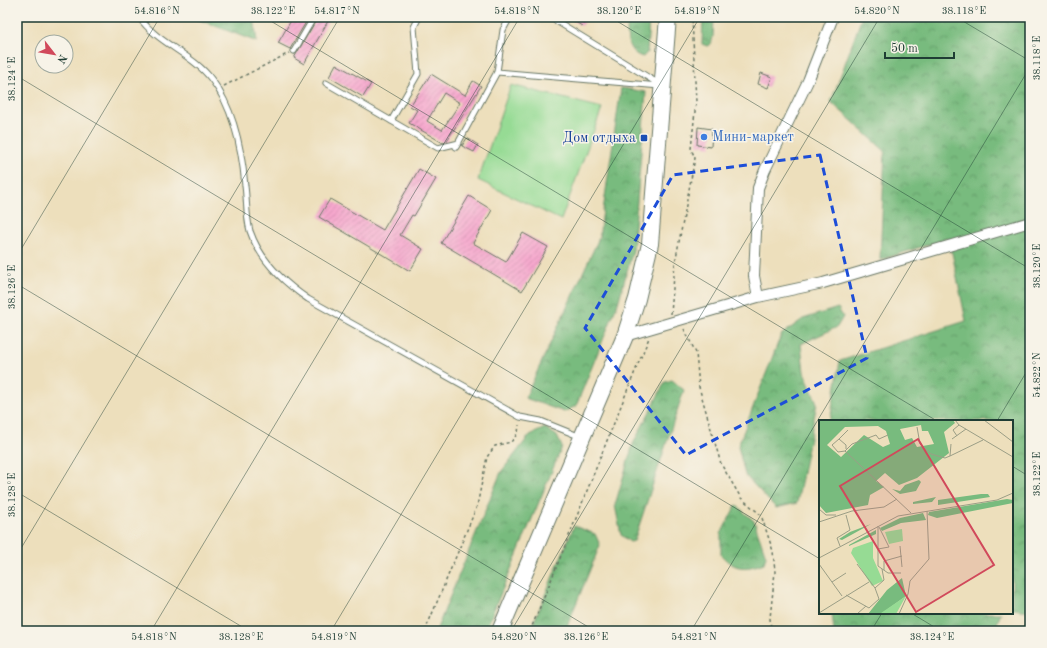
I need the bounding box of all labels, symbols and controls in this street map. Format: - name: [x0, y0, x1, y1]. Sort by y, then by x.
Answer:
- text: 54.816°N: [134, 6, 180, 16]
- text: 38.122°E: [251, 6, 295, 16]
- text: 54.817°N: [314, 6, 360, 16]
- text: 54.818°N: [494, 6, 540, 16]
- text: 38.120°E: [597, 6, 641, 16]
- text: 54.819°N: [674, 6, 720, 16]
- text: 54.820°N: [854, 6, 900, 16]
- text: 38.118°E: [942, 6, 986, 16]
- north arrow: [34, 34, 74, 74]
- scale bar: [885, 34, 954, 60]
- text: 38.118°E: [1032, 36, 1042, 80]
- text: 50 m: [891, 42, 918, 55]
- text: N: [54, 52, 68, 65]
- text: 38.124°E: [7, 57, 17, 101]
- place label: Мини-маркет: [712, 130, 794, 144]
- place label: Дом отдыха: [563, 131, 636, 145]
- marker: Мини-маркет: [699, 132, 709, 142]
- marker: Дом отдыха: [639, 133, 649, 143]
- text: 38.120°E: [1032, 244, 1042, 288]
- text: 38.126°E: [7, 265, 17, 309]
- text: 54.822°N: [1032, 352, 1042, 398]
- inset map: [819, 420, 1013, 614]
- text: 38.122°E: [1032, 452, 1042, 496]
- text: 38.128°E: [7, 473, 17, 517]
- text: 54.818°N: [131, 632, 177, 642]
- text: 38.128°E: [219, 632, 263, 642]
- text: 54.819°N: [311, 632, 357, 642]
- text: 54.820°N: [491, 632, 537, 642]
- text: 38.126°E: [564, 632, 608, 642]
- text: 54.821°N: [671, 632, 717, 642]
- text: 38.124°E: [910, 632, 954, 642]

